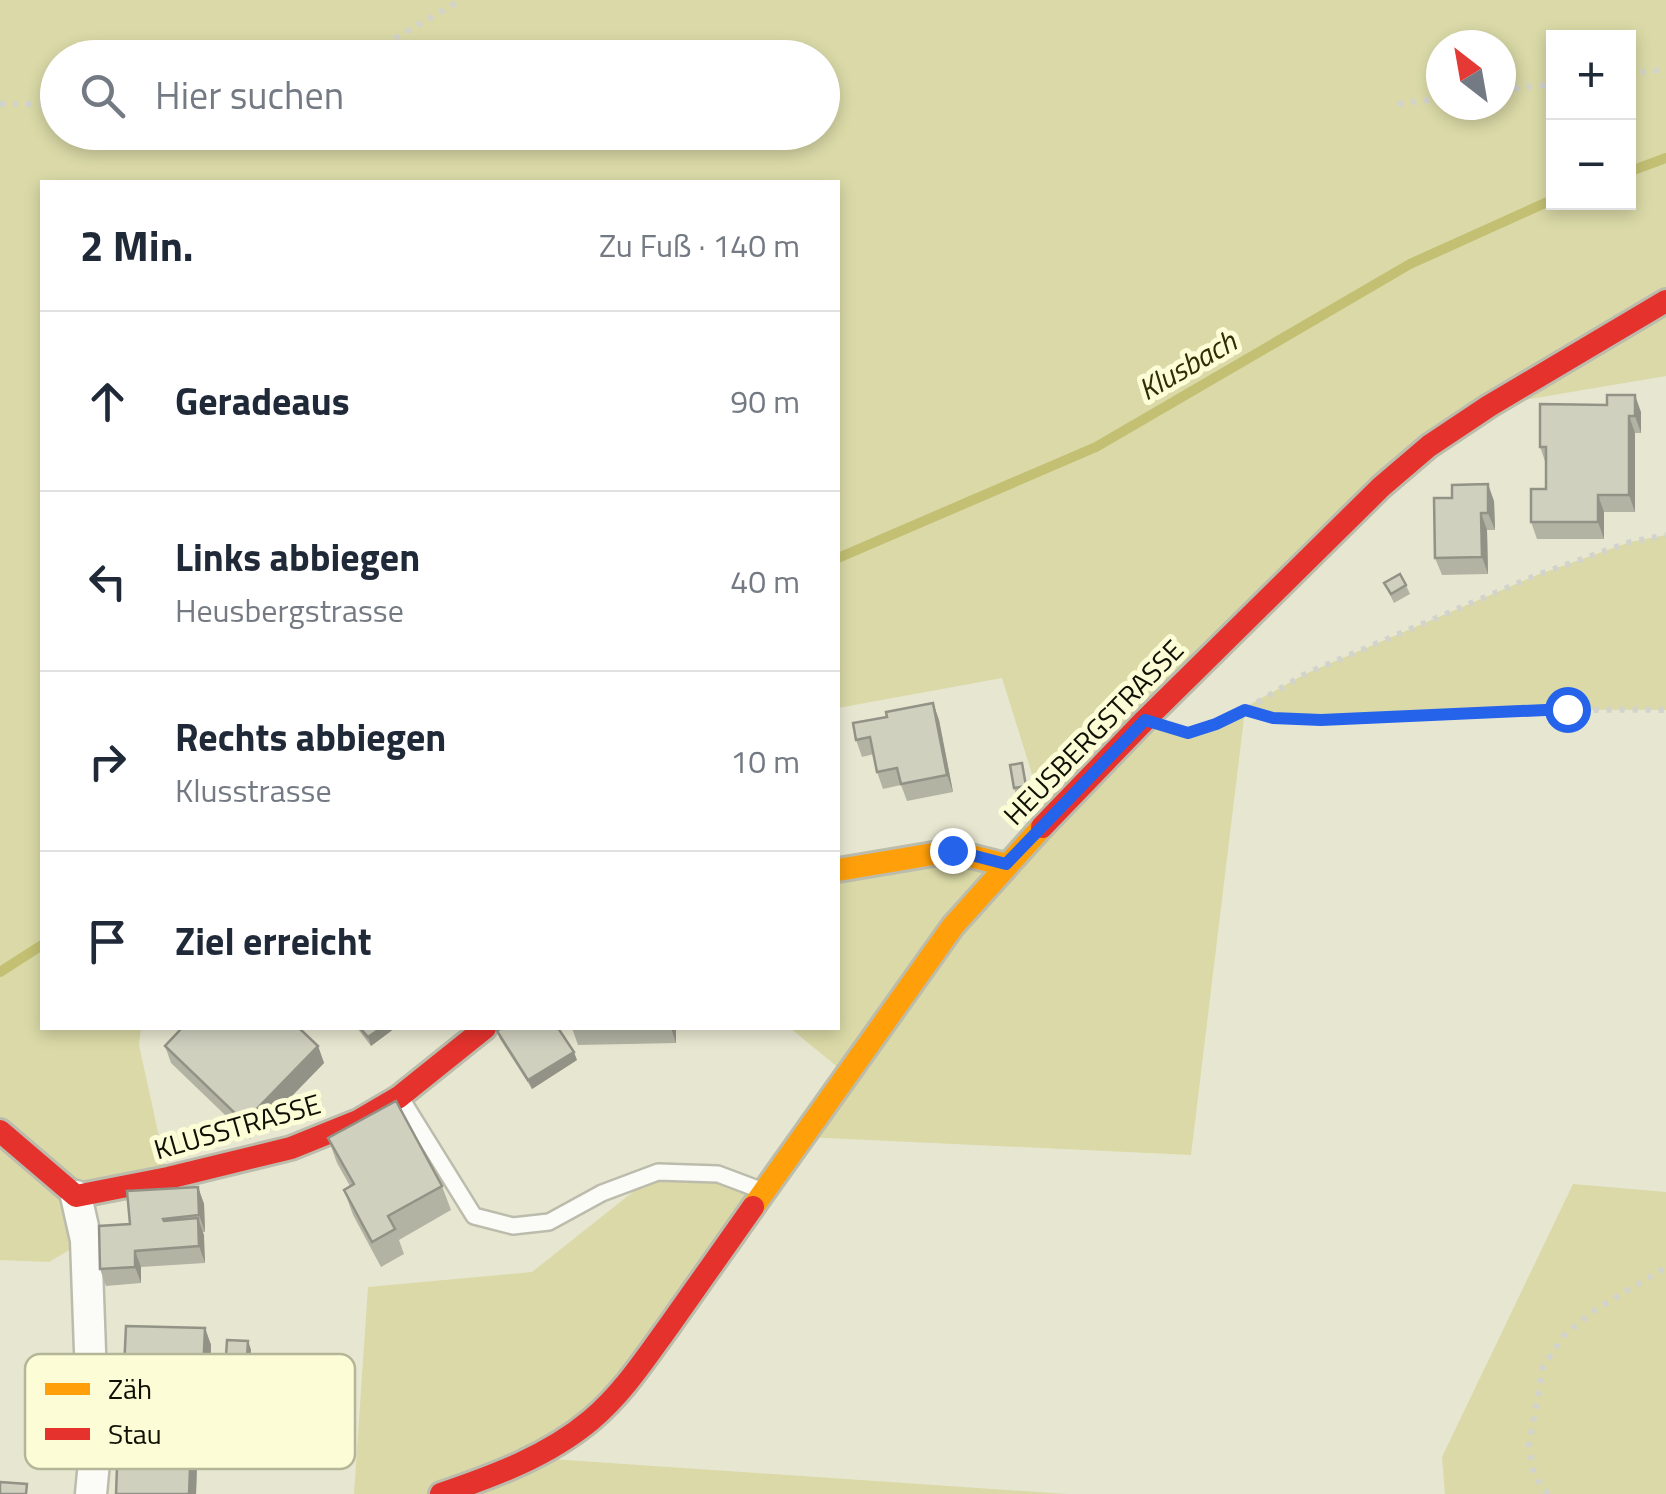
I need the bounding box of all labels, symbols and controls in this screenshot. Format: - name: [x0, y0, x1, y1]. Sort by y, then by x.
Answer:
- north arrow: [1426, 30, 1516, 120]
- map controls: [1546, 30, 1636, 210]
- button: +: [1546, 30, 1636, 120]
- search box: [40, 40, 840, 150]
- text: Hier suchen: [155, 66, 344, 124]
- icon: search: [75, 68, 130, 123]
- button: −: [1546, 120, 1636, 210]
- text: 2 Min.: [80, 213, 194, 277]
- text: Zu Fuß · 140 m: [599, 221, 800, 269]
- water label: Klusbach: [1129, 318, 1246, 412]
- text: Geradeaus: [175, 372, 350, 430]
- icon: ahead: [80, 374, 135, 429]
- text: 90 m: [730, 377, 800, 425]
- text: Links abbiegen: [175, 528, 420, 586]
- icon: left: [80, 554, 135, 609]
- text: 40 m: [730, 557, 800, 605]
- text: Heusbergstrasse: [175, 586, 404, 634]
- street label: HEUSBERGSTRASSE: [993, 629, 1193, 835]
- route start: [1545, 687, 1591, 733]
- text: Rechts abbiegen: [175, 708, 446, 766]
- icon: right: [80, 734, 135, 789]
- text: 10 m: [730, 737, 800, 785]
- text: Klusstrasse: [175, 766, 332, 814]
- route end: [930, 828, 976, 874]
- text: Ziel erreicht: [175, 912, 372, 970]
- icon: arrive: [80, 914, 135, 969]
- street label: KLUSSTRASSE: [149, 1082, 325, 1170]
- legend: [25, 1354, 355, 1469]
- text: Zäh: [108, 1367, 152, 1410]
- text: Stau: [108, 1412, 162, 1455]

